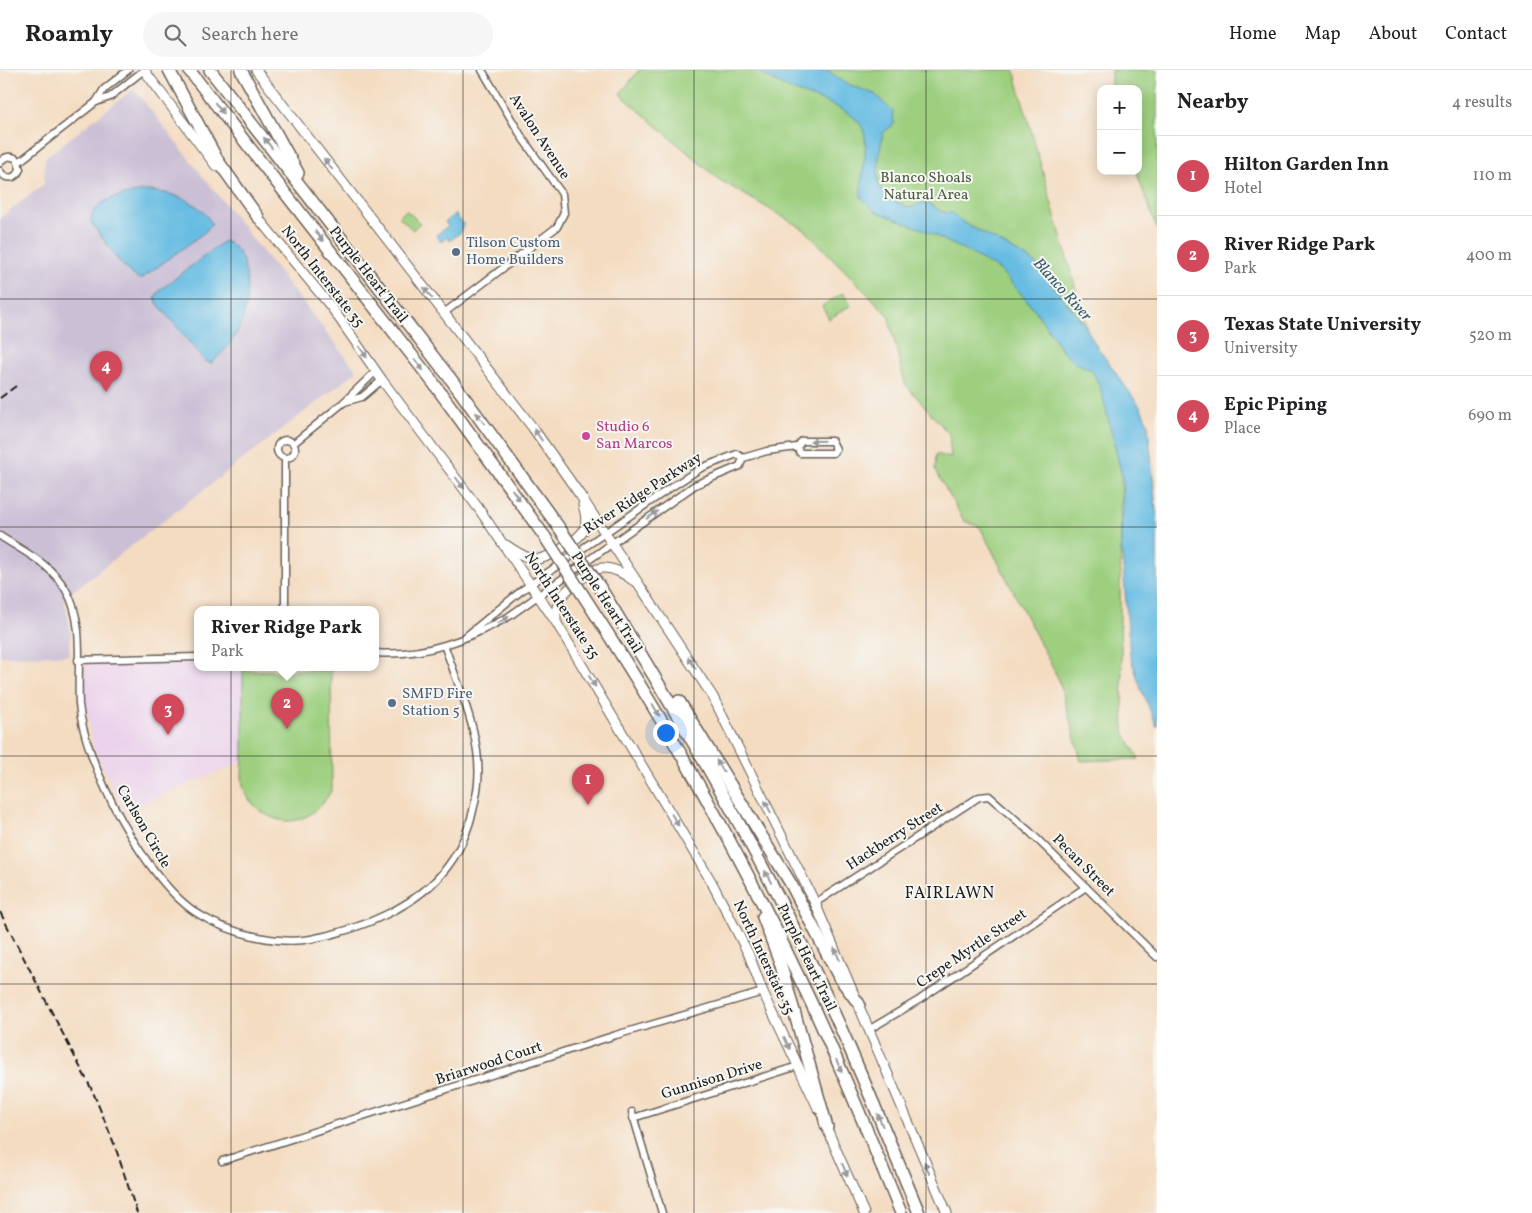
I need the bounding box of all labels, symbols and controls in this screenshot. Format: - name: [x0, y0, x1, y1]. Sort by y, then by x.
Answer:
- search box: [143, 12, 493, 57]
- text: Roamly: [25, 18, 113, 52]
- icon: search: [161, 21, 189, 49]
- text: Search here: [201, 22, 298, 48]
- text: Home: [1229, 22, 1277, 47]
- text: Map: [1305, 22, 1341, 47]
- text: About: [1369, 22, 1417, 47]
- text: Contact: [1445, 22, 1507, 47]
- map controls: [1097, 85, 1142, 175]
- button: +: [1097, 85, 1142, 130]
- text: Nearby: [1177, 88, 1248, 117]
- street label: Avalon Avenue: [503, 90, 575, 184]
- text: 4 results: [1452, 92, 1512, 114]
- one-way arrow: [213, 102, 224, 115]
- button: −: [1097, 130, 1142, 175]
- one-way arrow: [262, 137, 273, 150]
- text: Hilton Garden Inn: [1224, 152, 1389, 178]
- one-way arrow: [323, 158, 334, 171]
- text: 1: [1190, 165, 1196, 187]
- text: 110 m: [1473, 165, 1512, 187]
- park label: Blanco Shoals Natural Area: [880, 168, 972, 206]
- text: Hotel: [1224, 178, 1262, 200]
- street label: North Interstate 35: [275, 222, 369, 332]
- street label: Purple Heart Trail: [324, 222, 412, 328]
- one-way arrow: [313, 230, 324, 243]
- text: River Ridge Park: [1224, 232, 1375, 258]
- place label: Tilson Custom Home Builders: [466, 233, 564, 271]
- text: 2: [1189, 245, 1197, 267]
- text: 400 m: [1466, 245, 1512, 267]
- marker: Tilson Custom Home Builders: [450, 246, 462, 258]
- water label: Blanco River: [1028, 253, 1097, 327]
- text: Park: [1224, 258, 1257, 280]
- one-way arrow: [422, 287, 433, 300]
- text: Texas State University: [1224, 312, 1421, 338]
- text: 3: [1189, 325, 1197, 347]
- text: 520 m: [1469, 325, 1512, 347]
- text: University: [1224, 338, 1298, 360]
- one-way arrow: [358, 345, 368, 359]
- pin: 4: [90, 351, 122, 392]
- one-way arrow: [413, 358, 424, 371]
- text: Epic Piping: [1224, 392, 1327, 418]
- text: 4: [1188, 405, 1198, 427]
- text: 690 m: [1468, 405, 1512, 427]
- one-way arrow: [475, 412, 486, 425]
- place label: Studio 6 San Marcos: [596, 417, 673, 455]
- text: Place: [1224, 418, 1261, 440]
- one-way arrow: [533, 428, 543, 442]
- marker: Studio 6 San Marcos: [580, 430, 592, 442]
- one-way arrow: [809, 437, 825, 445]
- street label: River Ridge Parkway: [580, 448, 706, 540]
- one-way arrow: [454, 476, 465, 489]
- one-way arrow: [511, 488, 521, 502]
- one-way arrow: [645, 510, 658, 521]
- street label: North Interstate 35: [518, 548, 604, 664]
- street label: Purple Heart Trail: [565, 548, 647, 658]
- popup: [194, 606, 379, 671]
- text: River Ridge Park: [211, 615, 362, 641]
- one-way arrow: [496, 615, 510, 624]
- text: Park: [211, 641, 244, 663]
- one-way arrow: [687, 657, 697, 670]
- one-way arrow: [587, 674, 596, 687]
- place label: SMFD Fire Station 5: [402, 684, 473, 722]
- pin: 2: [271, 688, 303, 729]
- pin: 3: [152, 694, 184, 735]
- marker: SMFD Fire Station 5: [386, 697, 398, 709]
- one-way arrow: [651, 703, 660, 716]
- your location: [653, 720, 679, 746]
- one-way arrow: [715, 759, 725, 773]
- pin: 1: [572, 764, 604, 805]
- street label: Carlson Circle: [111, 782, 175, 872]
- street label: Hackberry Street: [843, 798, 947, 876]
- one-way arrow: [764, 800, 772, 814]
- one-way arrow: [671, 814, 680, 827]
- street label: Pecan Street: [1047, 830, 1119, 902]
- one-way arrow: [763, 870, 772, 884]
- district label: FAIRLAWN: [905, 883, 995, 905]
- street label: North Interstate 35: [727, 897, 799, 1019]
- street label: Purple Heart Trail: [771, 901, 841, 1015]
- street label: Crepe Myrtle Street: [913, 904, 1031, 994]
- one-way arrow: [833, 947, 841, 961]
- one-way arrow: [783, 1036, 791, 1050]
- street label: Briarwood Court: [433, 1037, 545, 1091]
- street label: Gunnison Drive: [659, 1055, 765, 1105]
- one-way arrow: [836, 1059, 844, 1073]
- one-way arrow: [876, 1113, 884, 1127]
- one-way arrow: [923, 1161, 931, 1175]
- one-way arrow: [842, 1163, 850, 1177]

